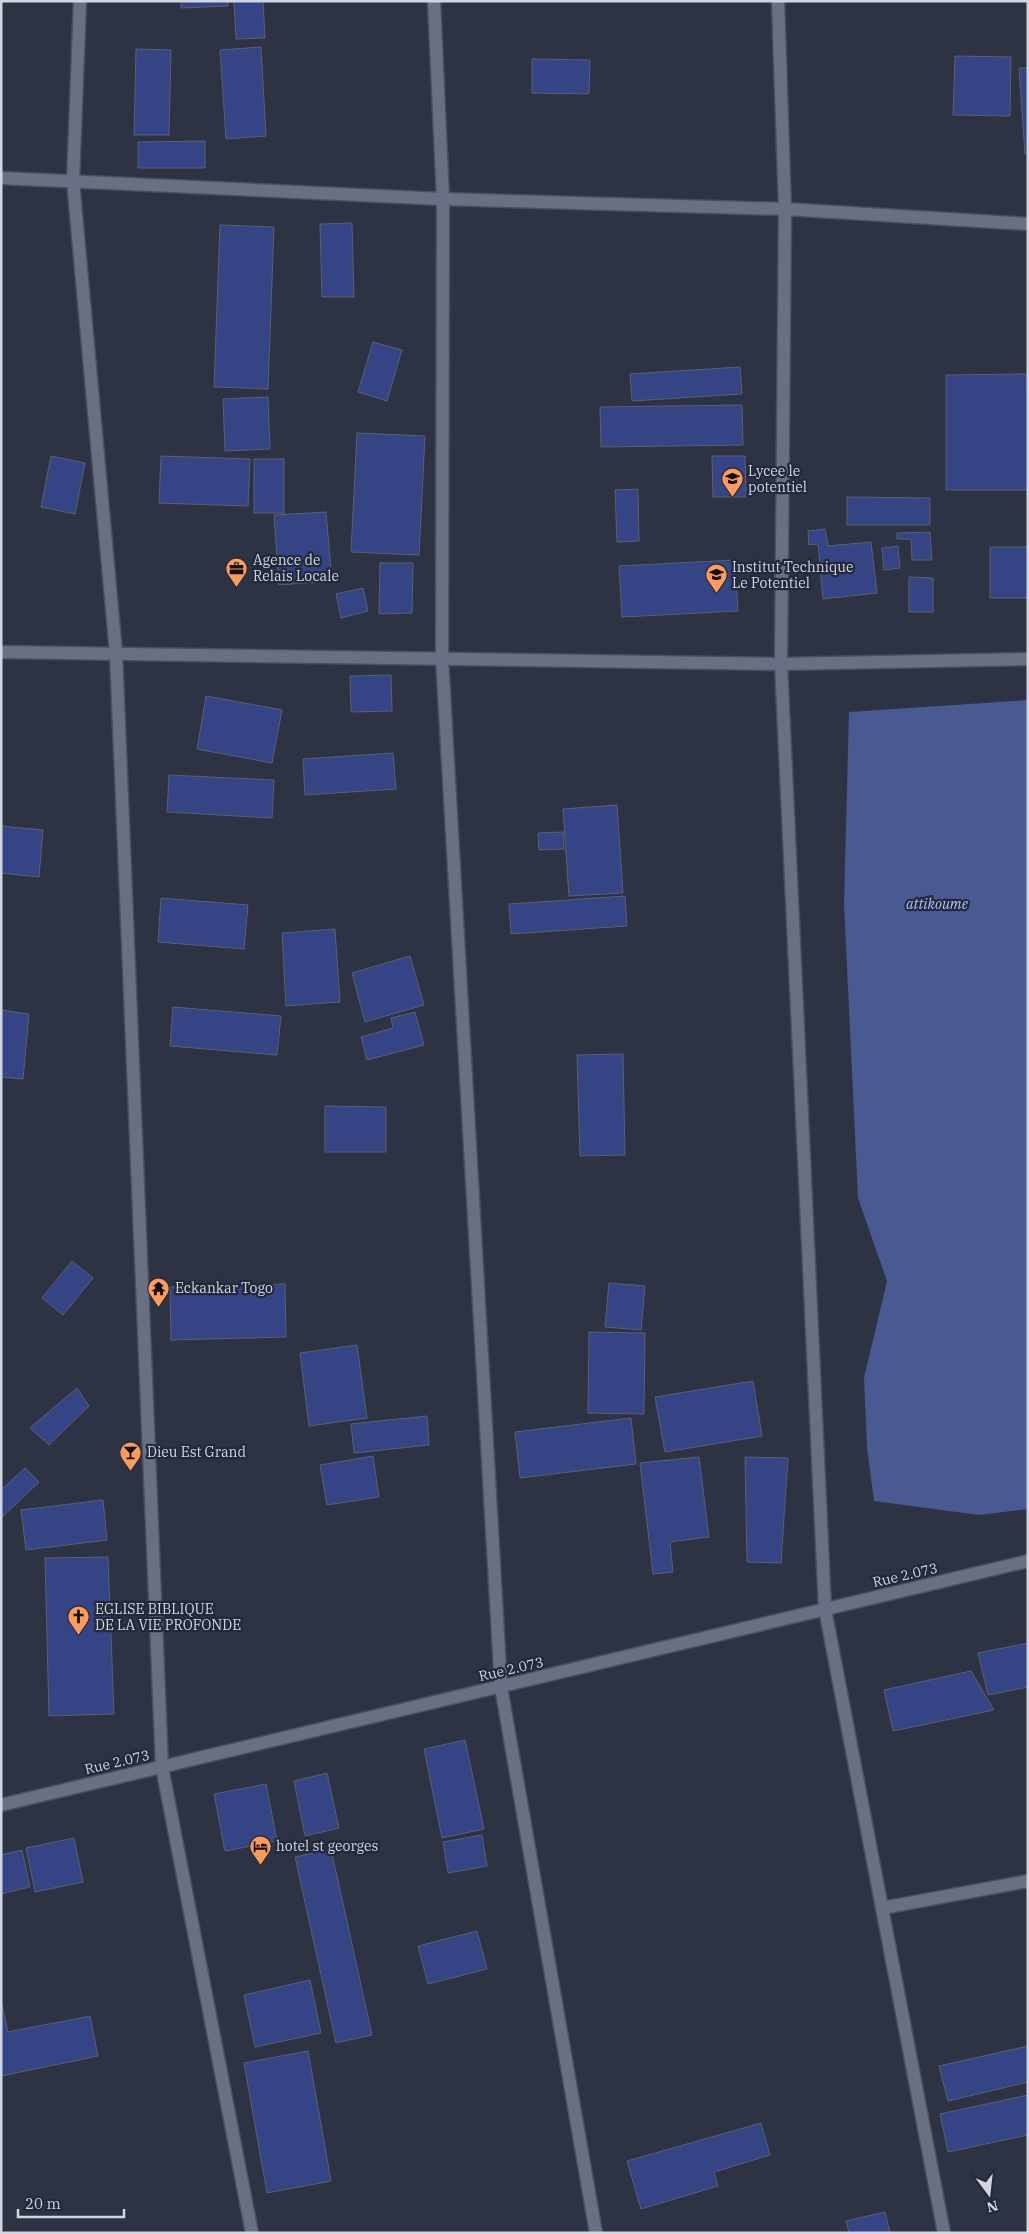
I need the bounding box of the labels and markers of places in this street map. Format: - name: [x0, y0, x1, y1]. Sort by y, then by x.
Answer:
- place label: Lycee le potentiel: [748, 462, 807, 496]
- school or university icon: Lycee le potentiel: [720, 467, 744, 498]
- place label: Agence de Relais Locale: [253, 551, 339, 585]
- office icon: Agence de Relais Locale: [225, 556, 249, 587]
- place label: Institut Technique Le Potentiel: [732, 558, 854, 592]
- school or university icon: Institut Technique Le Potentiel: [704, 563, 728, 594]
- temple icon: Eckankar Togo: [147, 1276, 171, 1307]
- place label: Eckankar Togo: [175, 1279, 273, 1297]
- bar icon: Dieu Est Grand: [119, 1440, 143, 1471]
- place label: Dieu Est Grand: [147, 1443, 246, 1461]
- place label: EGLISE BIBLIQUE DE LA VIE PROFONDE: [95, 1600, 241, 1634]
- church icon: EGLISE BIBLIQUE DE LA VIE PROFONDE: [67, 1605, 91, 1636]
- hotel icon: hotel st georges: [248, 1834, 272, 1865]
- place label: hotel st georges: [276, 1837, 379, 1855]

